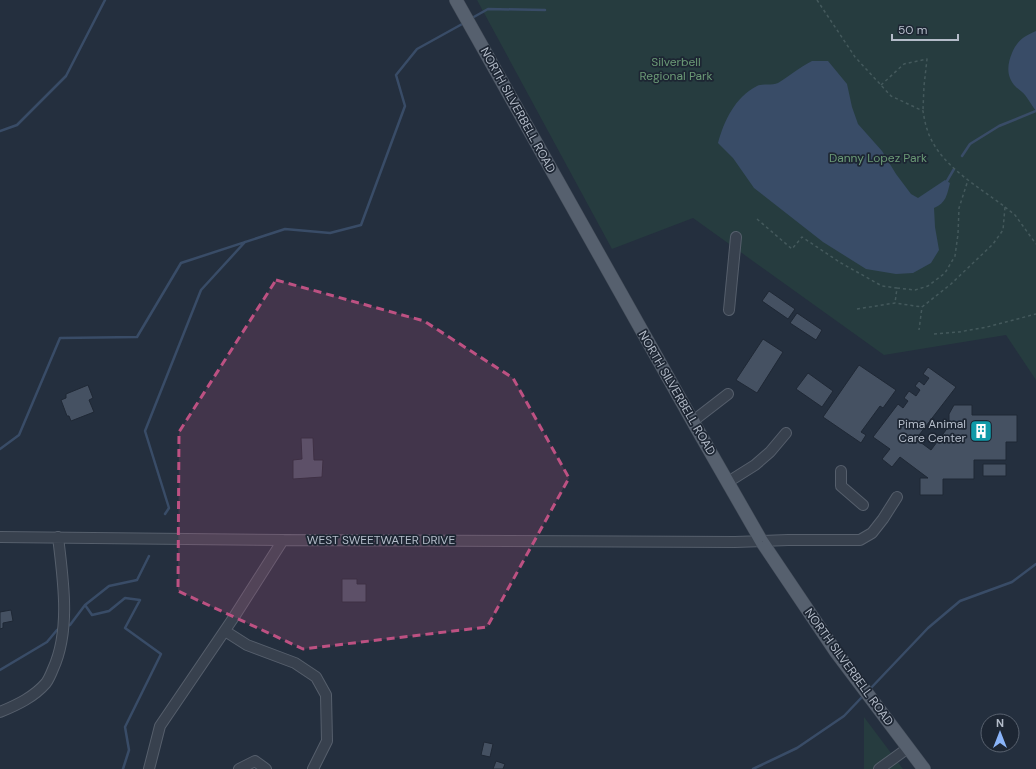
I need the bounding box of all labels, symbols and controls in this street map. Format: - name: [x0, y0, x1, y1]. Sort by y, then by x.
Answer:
- scale bar: [892, 16, 958, 42]
- text: 50 m: [898, 22, 927, 38]
- street label: NORTH SILVERBELL ROAD: [477, 44, 559, 176]
- park label: Silverbell Regional Park: [639, 54, 713, 84]
- park label: Danny Lopez Park: [829, 150, 927, 166]
- street label: NORTH SILVERBELL ROAD: [635, 328, 719, 458]
- place label: Pima Animal Care Center: [898, 416, 967, 446]
- building icon: Pima Animal Care Center: [968, 418, 994, 444]
- street label: WEST SWEETWATER DRIVE: [307, 532, 455, 548]
- street label: NORTH SILVERBELL ROAD: [801, 605, 897, 729]
- north arrow: [980, 713, 1020, 753]
- text: N: [996, 716, 1004, 730]

